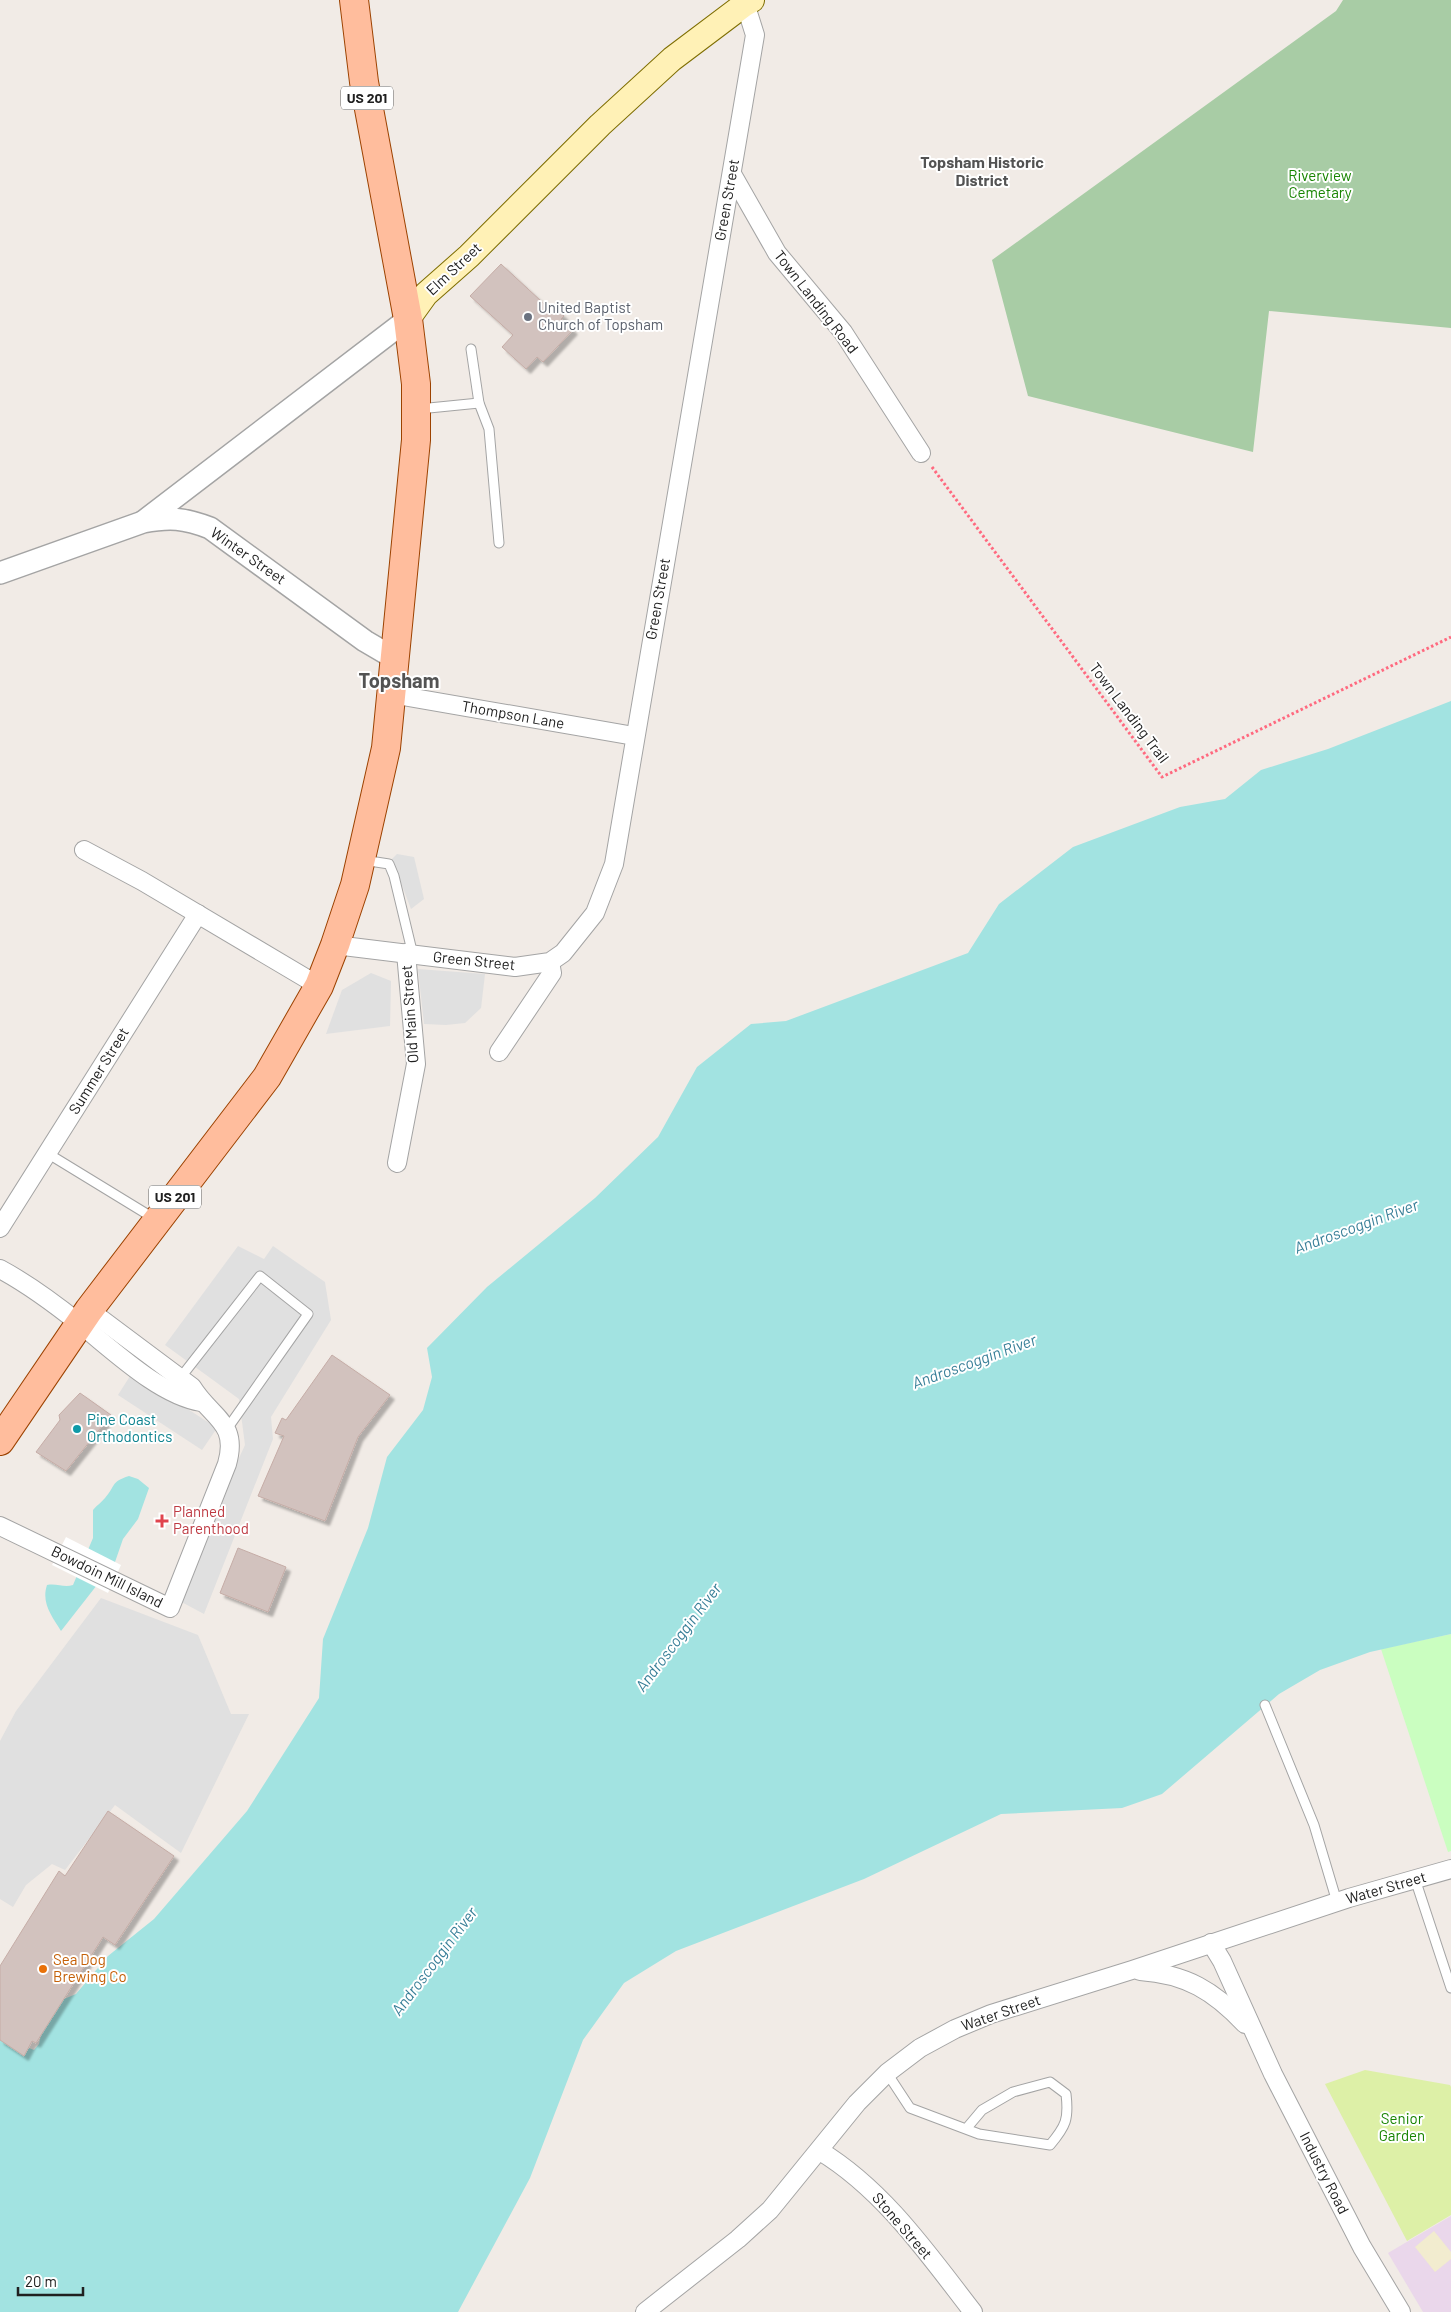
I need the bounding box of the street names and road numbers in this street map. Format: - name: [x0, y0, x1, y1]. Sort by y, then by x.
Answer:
- road number: US 201: [341, 86, 393, 110]
- street label: Green Street: [710, 158, 742, 242]
- street label: Elm Street: [422, 238, 485, 298]
- street label: Town Landing Road: [771, 246, 863, 356]
- street label: Winter Street: [207, 523, 290, 588]
- street label: Green Street: [641, 557, 673, 641]
- street label: Town Landing Trail: [1086, 659, 1173, 766]
- street label: Thompson Lane: [460, 696, 566, 732]
- street label: Green Street: [432, 947, 516, 973]
- street label: Old Main Street: [397, 964, 421, 1064]
- street label: Summer Street: [64, 1024, 132, 1117]
- road number: US 201: [149, 1186, 201, 1208]
- street label: Bowdoin Mill Island: [49, 1541, 166, 1611]
- street label: Water Street: [1343, 1867, 1428, 1907]
- street label: Water Street: [959, 1990, 1043, 2034]
- street label: Industry Road: [1297, 2128, 1353, 2217]
- street label: Stone Street: [869, 2188, 936, 2262]

